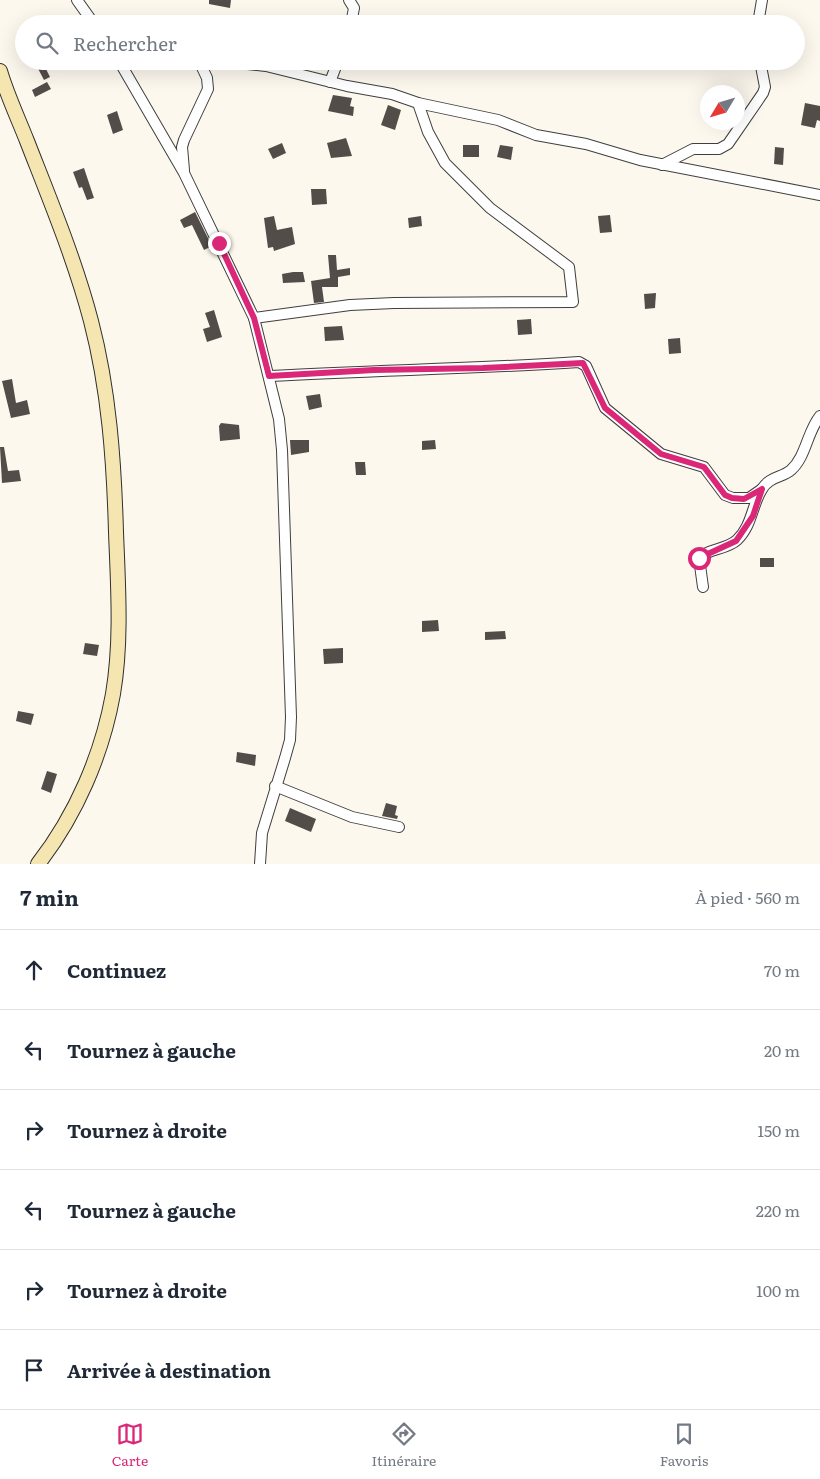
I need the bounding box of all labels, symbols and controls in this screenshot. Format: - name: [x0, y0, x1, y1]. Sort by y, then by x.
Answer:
- search box: [15, 15, 805, 70]
- icon: search: [33, 29, 61, 57]
- text: Rechercher: [73, 29, 177, 57]
- north arrow: [700, 85, 745, 130]
- route end: [208, 232, 231, 255]
- route start: [688, 547, 711, 570]
- text: 7 min: [20, 881, 79, 912]
- text: À pied · 560 m: [695, 885, 800, 909]
- icon: ahead: [20, 956, 48, 984]
- text: Continuez: [67, 956, 166, 984]
- text: 70 m: [764, 958, 800, 982]
- icon: left: [20, 1036, 48, 1064]
- text: Tournez à gauche: [67, 1036, 236, 1064]
- text: 20 m: [764, 1038, 800, 1062]
- icon: right: [20, 1116, 48, 1144]
- text: Tournez à droite: [67, 1116, 227, 1144]
- text: 150 m: [757, 1118, 800, 1142]
- icon: left: [20, 1196, 48, 1224]
- text: Tournez à gauche: [67, 1196, 236, 1224]
- text: 220 m: [756, 1198, 800, 1222]
- icon: right: [20, 1276, 48, 1304]
- text: Tournez à droite: [67, 1276, 227, 1304]
- text: 100 m: [756, 1278, 800, 1302]
- icon: arrive: [20, 1356, 48, 1384]
- text: Arrivée à destination: [67, 1356, 271, 1384]
- tab: Carte: [112, 1420, 148, 1470]
- tab: Itinéraire: [372, 1420, 436, 1470]
- tab: Favoris: [660, 1420, 708, 1470]

